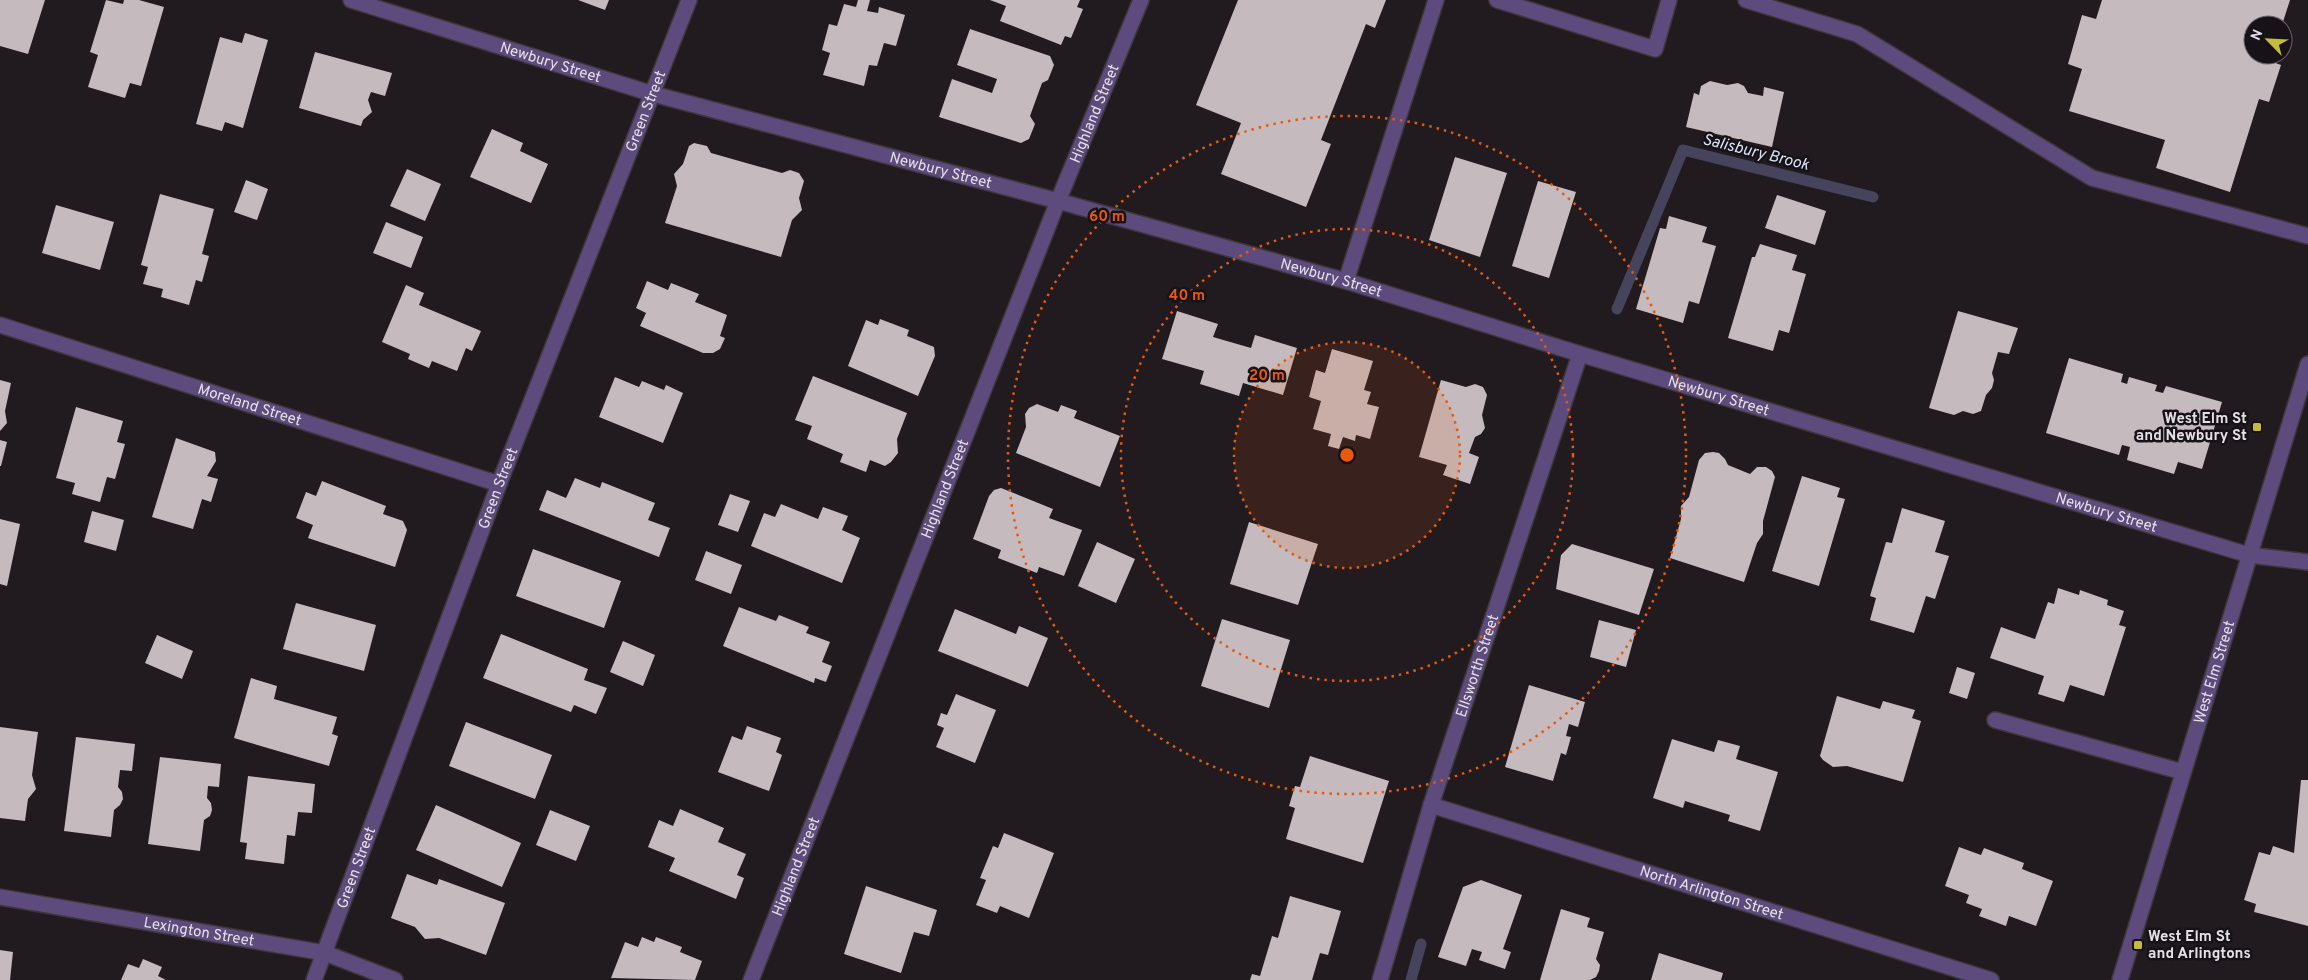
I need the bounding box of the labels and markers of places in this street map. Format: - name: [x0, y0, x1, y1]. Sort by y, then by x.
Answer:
- place label: West Elm St and Newbury St: [2136, 410, 2247, 446]
- marker: West Elm St and Newbury St: [2251, 421, 2263, 433]
- centre of rings: [1338, 446, 1356, 464]
- place label: West Elm St and Arlingtons: [2148, 928, 2251, 964]
- marker: West Elm St and Arlingtons: [2132, 939, 2144, 951]

